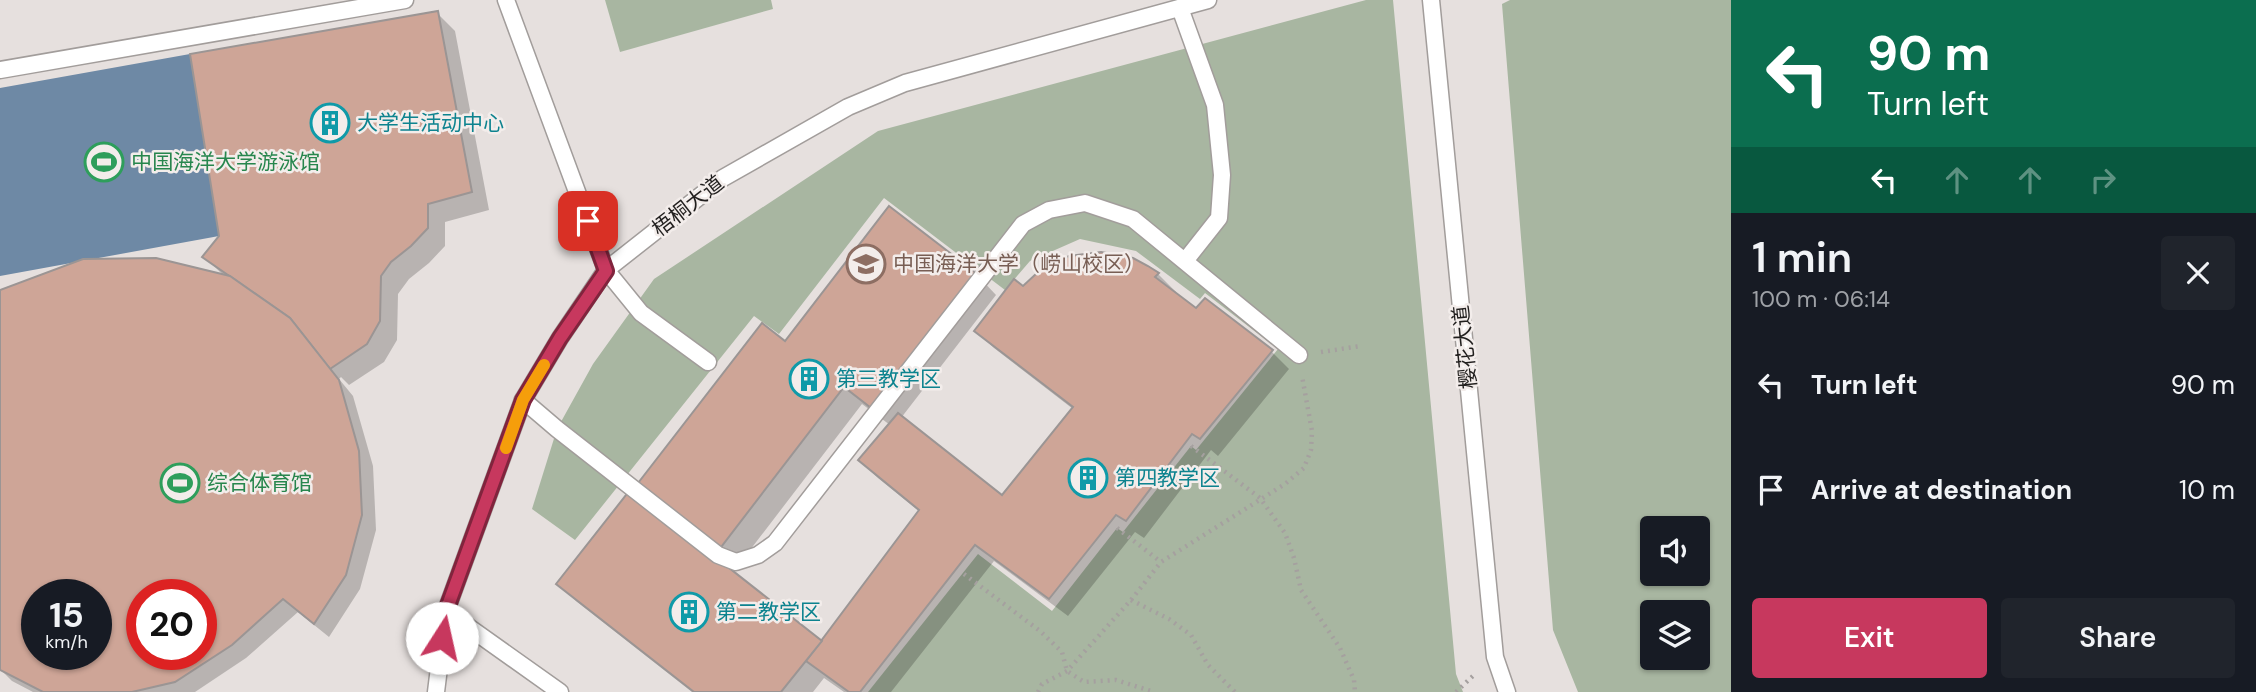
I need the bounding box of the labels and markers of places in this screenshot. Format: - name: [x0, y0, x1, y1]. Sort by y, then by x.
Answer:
- building icon: 大学生活动中心: [309, 102, 351, 144]
- place label: 大学生活动中心: [357, 109, 504, 137]
- sports icon: 中国海洋大学游泳馆: [83, 141, 125, 183]
- place label: 中国海洋大学游泳馆: [131, 148, 320, 176]
- pin: [558, 191, 618, 251]
- school or university icon: 中国海洋大学（崂山校区）: [845, 243, 887, 285]
- place label: 中国海洋大学（崂山校区）: [893, 250, 1145, 278]
- building icon: 第三教学区: [788, 358, 830, 400]
- place label: 第三教学区: [836, 365, 941, 393]
- building icon: 第四教学区: [1067, 457, 1109, 499]
- sports icon: 综合体育馆: [159, 462, 201, 504]
- place label: 第四教学区: [1115, 464, 1220, 492]
- place label: 综合体育馆: [207, 469, 312, 497]
- building icon: 第二教学区: [668, 591, 710, 633]
- place label: 第二教学区: [716, 598, 821, 626]

